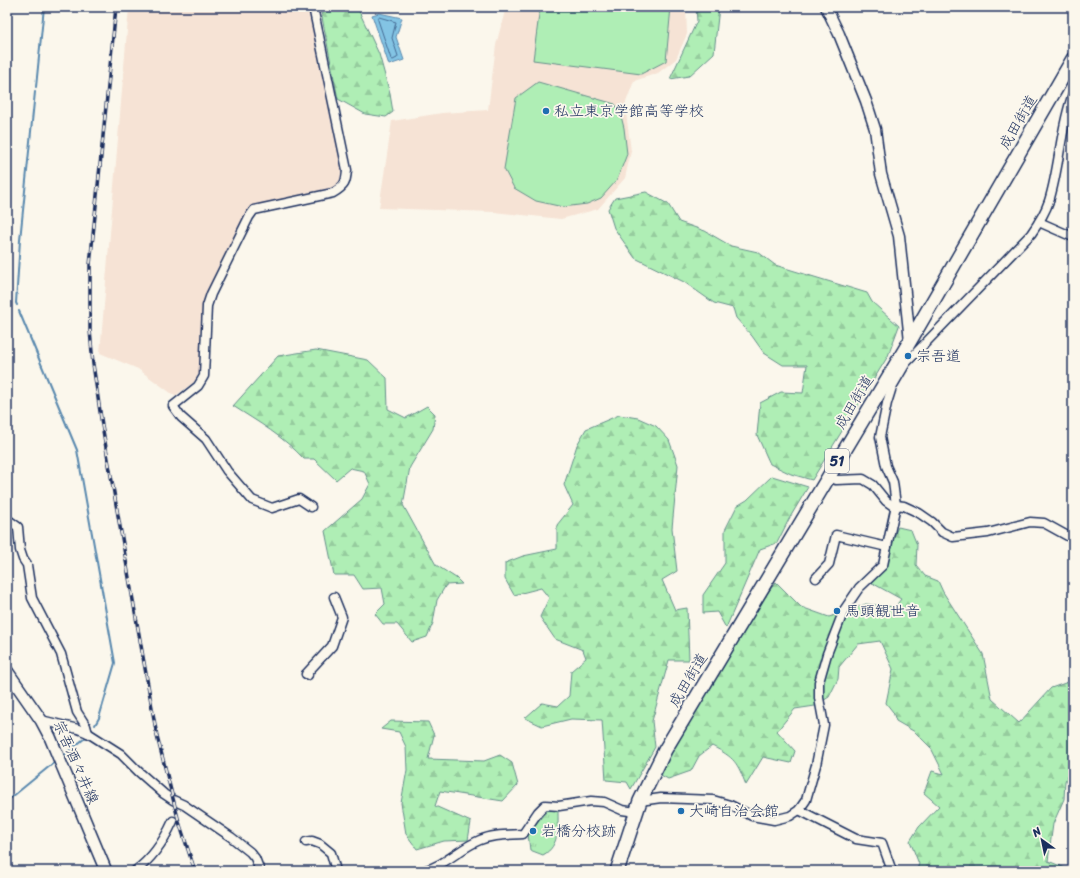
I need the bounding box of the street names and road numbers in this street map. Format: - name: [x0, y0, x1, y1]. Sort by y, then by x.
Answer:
- street label: 成田街道: [992, 90, 1044, 154]
- street label: 成田街道: [827, 370, 881, 434]
- road number: 51: [825, 449, 849, 473]
- street label: 成田街道: [661, 648, 715, 712]
- street label: 宗吾酒々井線: [46, 716, 106, 808]

